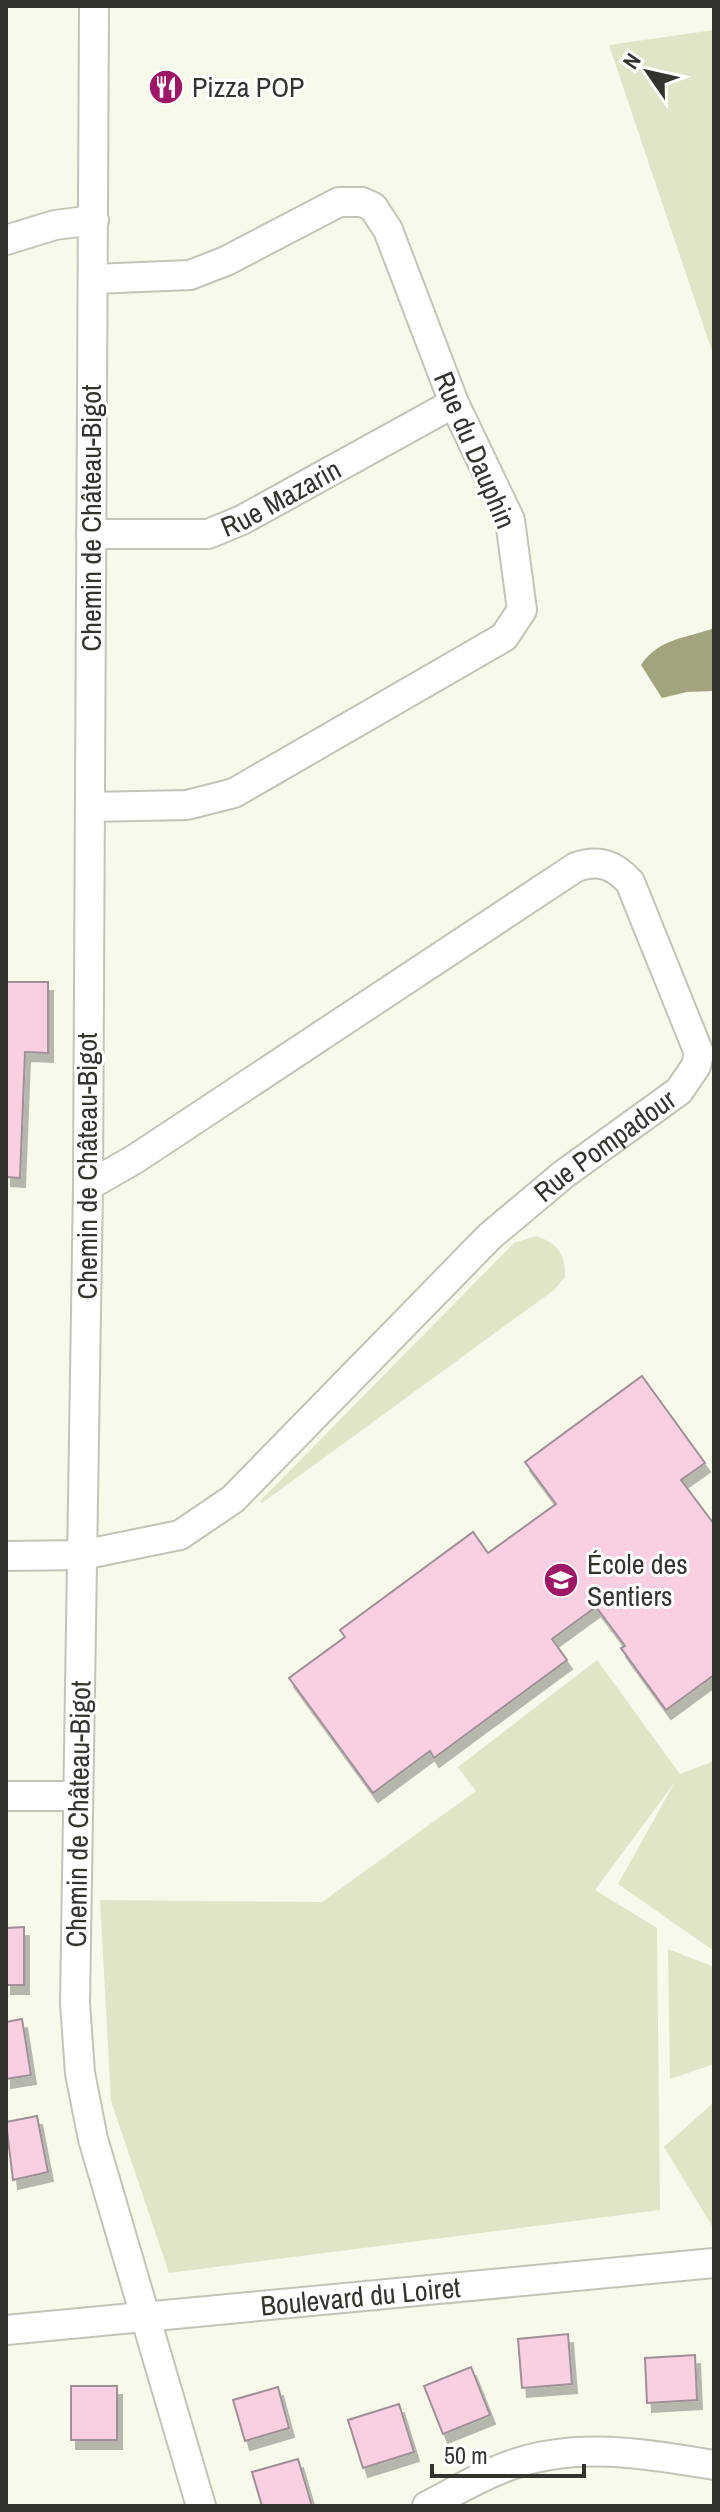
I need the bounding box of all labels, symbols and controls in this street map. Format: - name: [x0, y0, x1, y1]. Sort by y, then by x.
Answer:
- north arrow: [608, 32, 688, 112]
- text: N: [615, 47, 647, 75]
- restaurant icon: Pizza POP: [147, 68, 185, 106]
- place label: Pizza POP: [192, 68, 304, 106]
- street label: Rue du Dauphin: [425, 366, 525, 534]
- street label: Chemin de Château-Bigot: [72, 385, 110, 651]
- street label: Rue Mazarin: [215, 450, 347, 546]
- street label: Chemin de Château-Bigot: [68, 1033, 106, 1299]
- street label: Rue Pompadour: [526, 1080, 683, 1210]
- place label: École des Sentiers: [587, 1545, 688, 1615]
- school or university icon: École des Sentiers: [542, 1561, 580, 1599]
- street label: Chemin de Château-Bigot: [57, 1680, 99, 1948]
- street label: Boulevard du Loiret: [259, 2268, 462, 2325]
- scale bar: [432, 2428, 584, 2478]
- text: 50 m: [444, 2439, 488, 2471]

